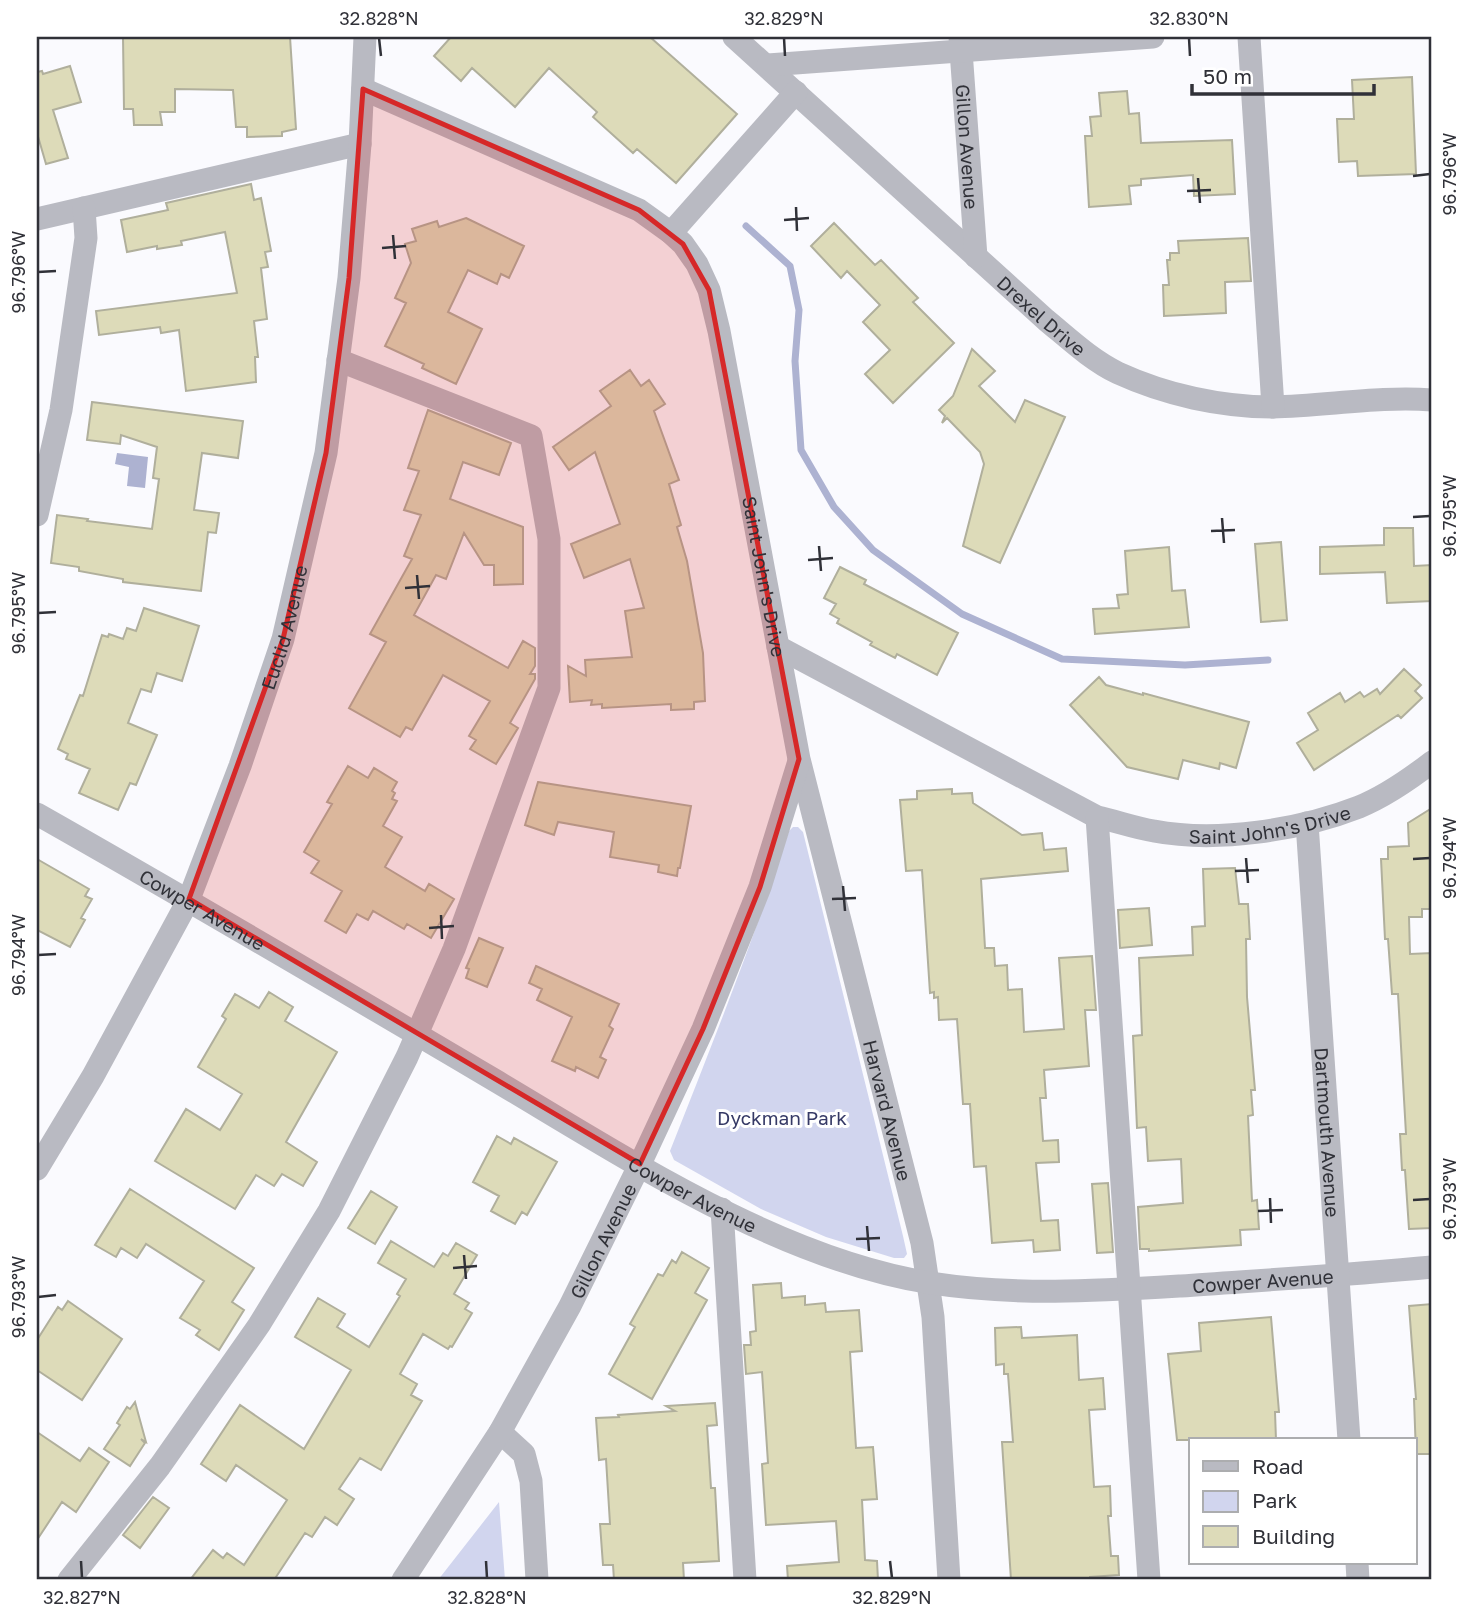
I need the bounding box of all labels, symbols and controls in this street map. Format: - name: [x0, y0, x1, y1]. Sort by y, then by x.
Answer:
- text: 32.828°N: [339, 7, 419, 29]
- text: 32.829°N: [744, 7, 824, 29]
- text: 32.830°N: [1149, 7, 1229, 29]
- scale bar: [1192, 52, 1374, 96]
- text: 50 m: [1203, 63, 1252, 89]
- street label: Gillon Avenue: [952, 83, 984, 210]
- text: 96.796°W: [1438, 133, 1460, 215]
- text: 96.796°W: [7, 231, 29, 313]
- street label: Drexel Drive: [993, 270, 1091, 360]
- text: 96.795°W: [1438, 475, 1460, 557]
- street label: Saint John's Drive: [739, 494, 791, 659]
- street label: Euclid Avenue: [255, 563, 311, 692]
- text: 96.795°W: [7, 572, 29, 654]
- street label: Saint John's Drive: [1188, 800, 1353, 847]
- text: 96.794°W: [1438, 817, 1460, 899]
- street label: Cowper Avenue: [136, 864, 270, 955]
- text: 96.794°W: [7, 914, 29, 996]
- street label: Harvard Avenue: [859, 1037, 917, 1183]
- street label: Dartmouth Avenue: [1311, 1047, 1345, 1218]
- park label: Dyckman Park: [717, 1106, 847, 1129]
- street label: Cowper Avenue: [625, 1151, 761, 1237]
- text: 96.793°W: [1438, 1158, 1460, 1240]
- street label: Gillon Avenue: [564, 1179, 640, 1302]
- text: 96.793°W: [7, 1256, 29, 1338]
- street label: Cowper Avenue: [1191, 1264, 1334, 1297]
- legend: [1189, 1438, 1416, 1564]
- text: Road: [1252, 1453, 1303, 1479]
- text: Park: [1252, 1487, 1298, 1513]
- text: Building: [1252, 1523, 1335, 1549]
- text: 32.827°N: [43, 1586, 121, 1608]
- text: 32.828°N: [447, 1586, 527, 1608]
- text: 32.829°N: [852, 1586, 932, 1608]

